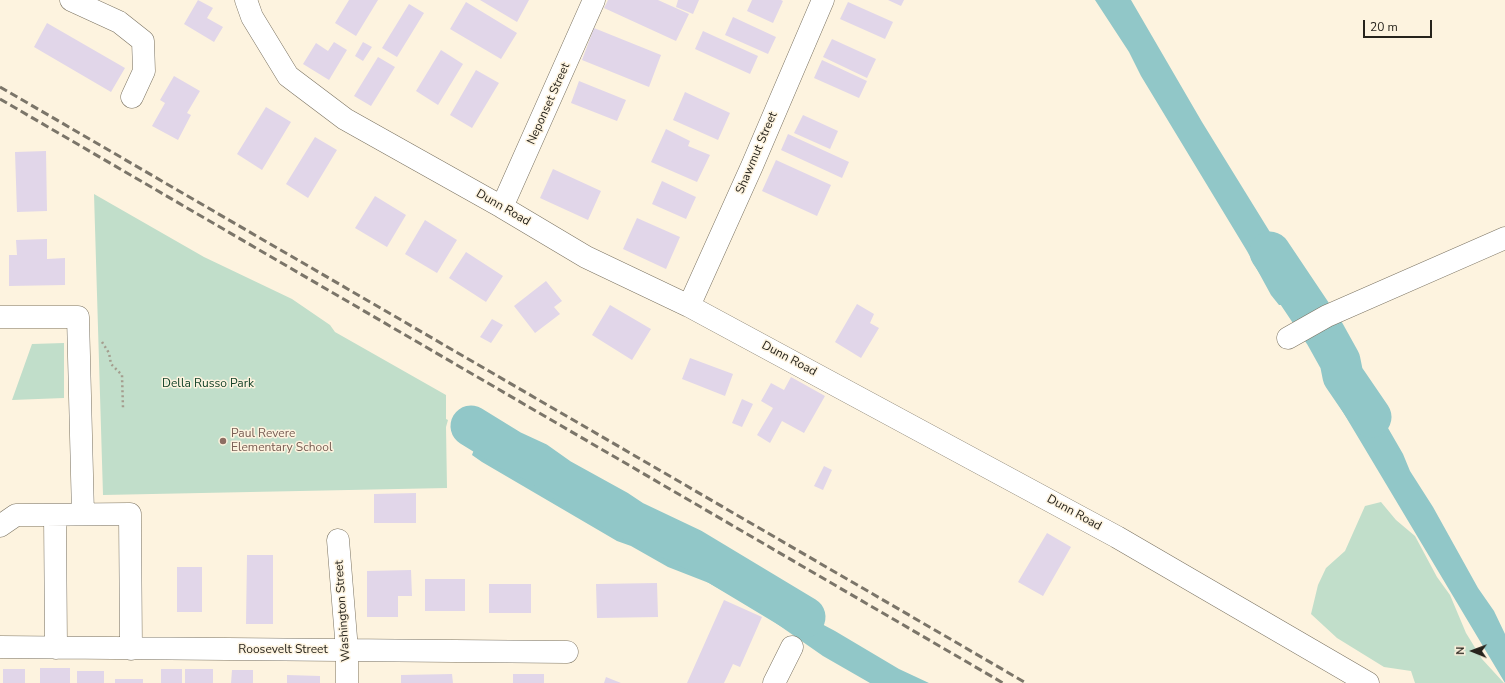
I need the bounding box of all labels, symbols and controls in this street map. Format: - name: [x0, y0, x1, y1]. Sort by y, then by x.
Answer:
- scale bar: [1365, 12, 1434, 38]
- text: 20 m: [1370, 19, 1398, 35]
- street label: Neponset Street: [525, 61, 573, 147]
- street label: Shawmut Street: [733, 110, 781, 196]
- street label: Dunn Road: [473, 187, 533, 229]
- street label: Dunn Road: [759, 338, 819, 380]
- park label: Della Russo Park: [162, 377, 254, 391]
- place label: Paul Revere Elementary School: [231, 427, 332, 455]
- marker: Paul Revere Elementary School: [218, 436, 228, 446]
- street label: Dunn Road: [1044, 492, 1104, 534]
- street label: Washington Street: [332, 560, 354, 662]
- north arrow: [1453, 631, 1493, 671]
- street label: Roosevelt Street: [238, 643, 328, 657]
- text: N: [1453, 647, 1468, 655]

